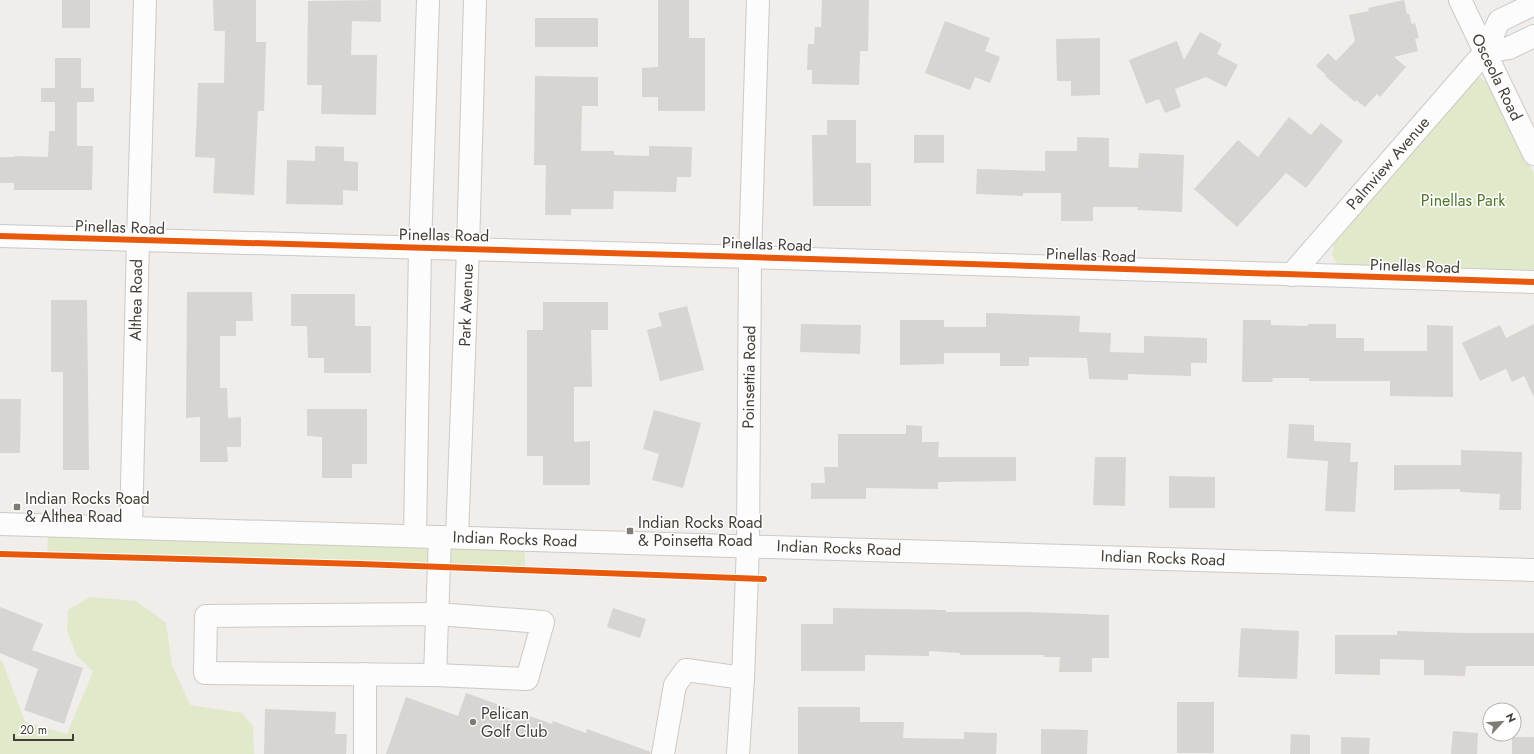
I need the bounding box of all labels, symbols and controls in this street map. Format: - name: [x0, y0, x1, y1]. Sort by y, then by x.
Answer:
- street label: Osceola Road: [1466, 30, 1528, 124]
- street label: Palmview Avenue: [1341, 111, 1435, 215]
- park label: Pinellas Park: [1421, 189, 1506, 212]
- street label: Pinellas Road: [74, 214, 166, 240]
- street label: Pinellas Road: [399, 223, 489, 247]
- street label: Pinellas Road: [721, 231, 813, 257]
- street label: Pinellas Road: [1045, 242, 1137, 268]
- street label: Pinellas Road: [1369, 253, 1461, 279]
- street label: Althea Road: [124, 259, 148, 341]
- street label: Park Avenue: [453, 263, 479, 347]
- street label: Poinsettia Road: [737, 325, 761, 429]
- place label: Indian Rocks Road & Althea Road: [25, 487, 150, 528]
- marker: Indian Rocks Road & Althea Road: [12, 502, 22, 512]
- place label: Indian Rocks Road & Poinsetta Road: [638, 511, 763, 552]
- street label: Indian Rocks Road: [452, 525, 578, 553]
- marker: Indian Rocks Road & Poinsetta Road: [625, 526, 635, 536]
- street label: Indian Rocks Road: [776, 534, 902, 562]
- street label: Indian Rocks Road: [1100, 544, 1226, 572]
- place label: Pelican Golf Club: [481, 702, 547, 743]
- north arrow: [1482, 702, 1522, 742]
- text: N: [1502, 710, 1520, 725]
- scale bar: [14, 716, 73, 742]
- marker: Pelican Golf Club: [468, 717, 478, 727]
- text: 20 m: [20, 721, 47, 739]

